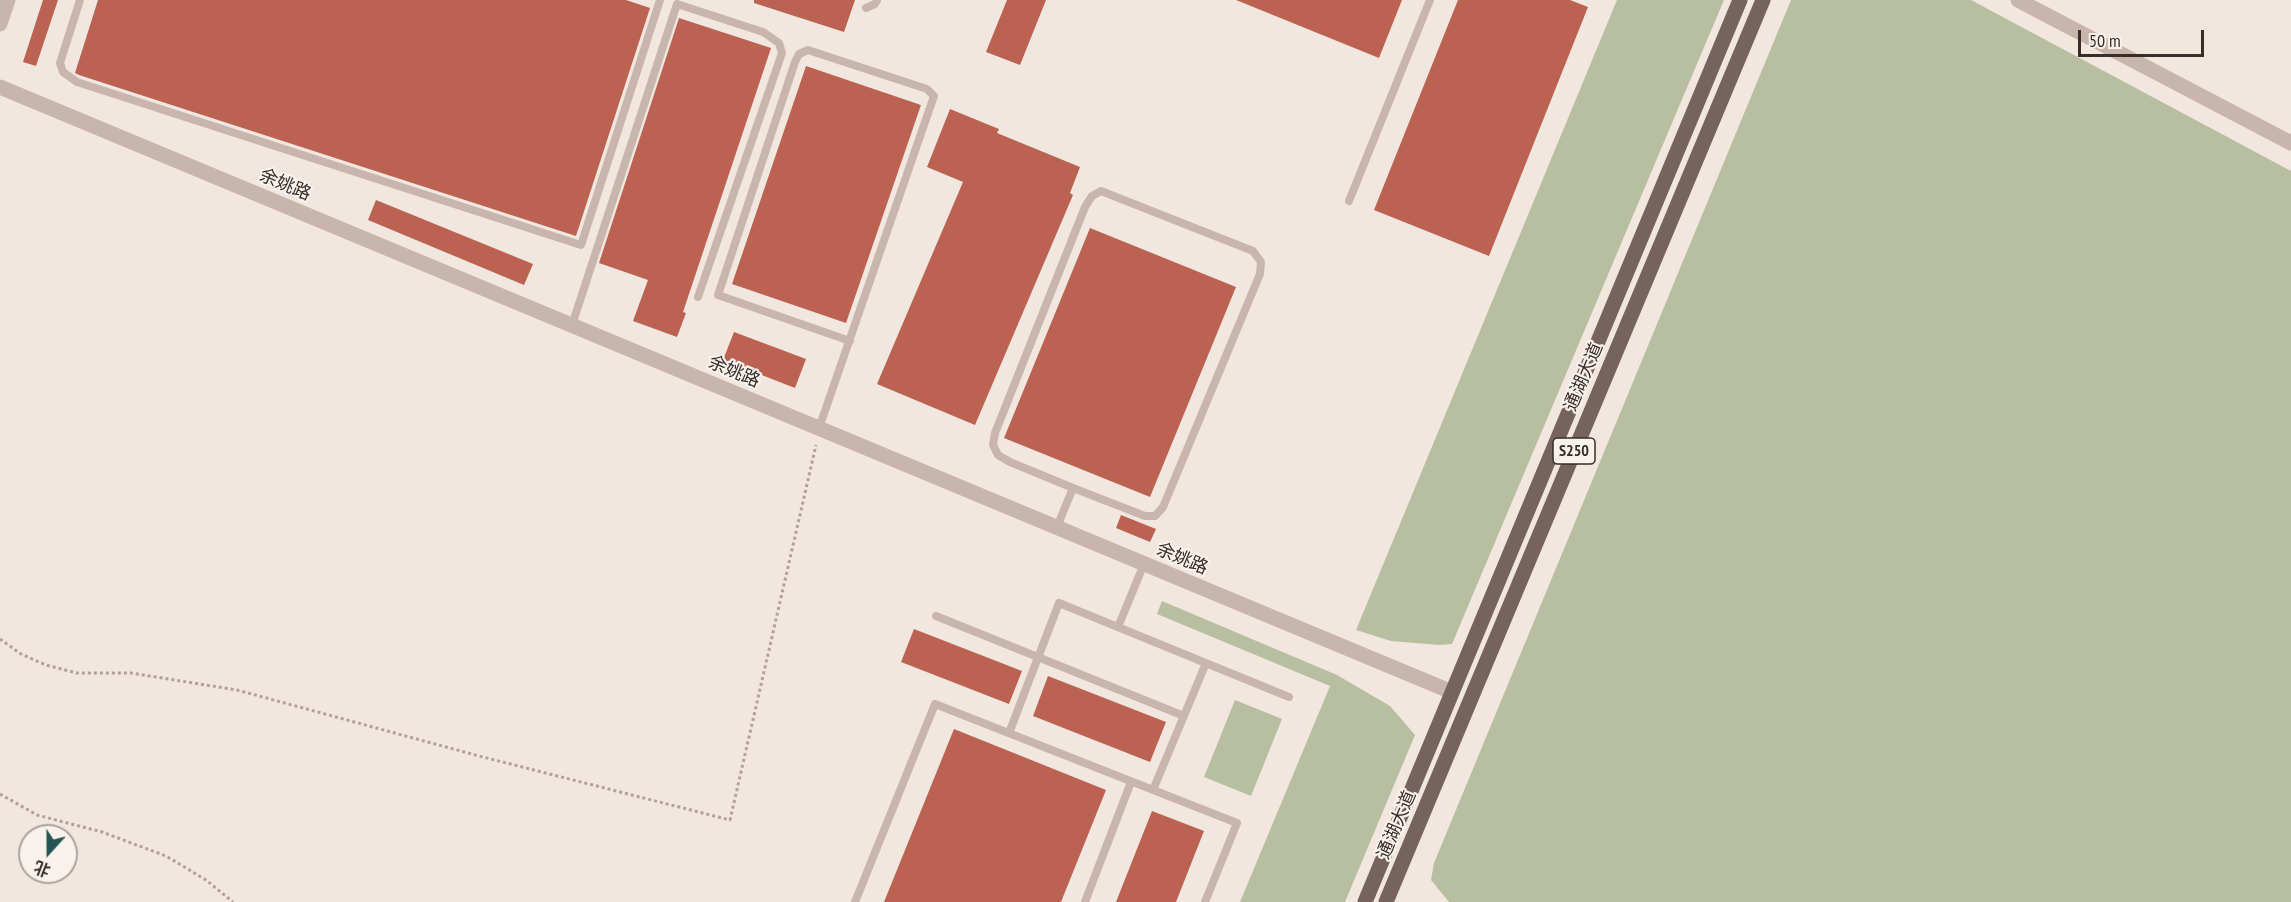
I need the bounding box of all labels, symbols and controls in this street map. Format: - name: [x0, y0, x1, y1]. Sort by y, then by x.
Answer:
- scale bar: [2081, 18, 2207, 56]
- text: 50 m: [2089, 29, 2121, 52]
- street label: 余姚路: [256, 165, 314, 205]
- street label: 通湖大道: [1560, 340, 1608, 414]
- street label: 余姚路: [705, 352, 763, 392]
- road number: S250: [1553, 438, 1595, 464]
- street label: 余姚路: [1153, 539, 1211, 579]
- street label: 通湖大道: [1373, 788, 1421, 862]
- north arrow: [18, 824, 78, 884]
- text: 北: [31, 857, 53, 881]

